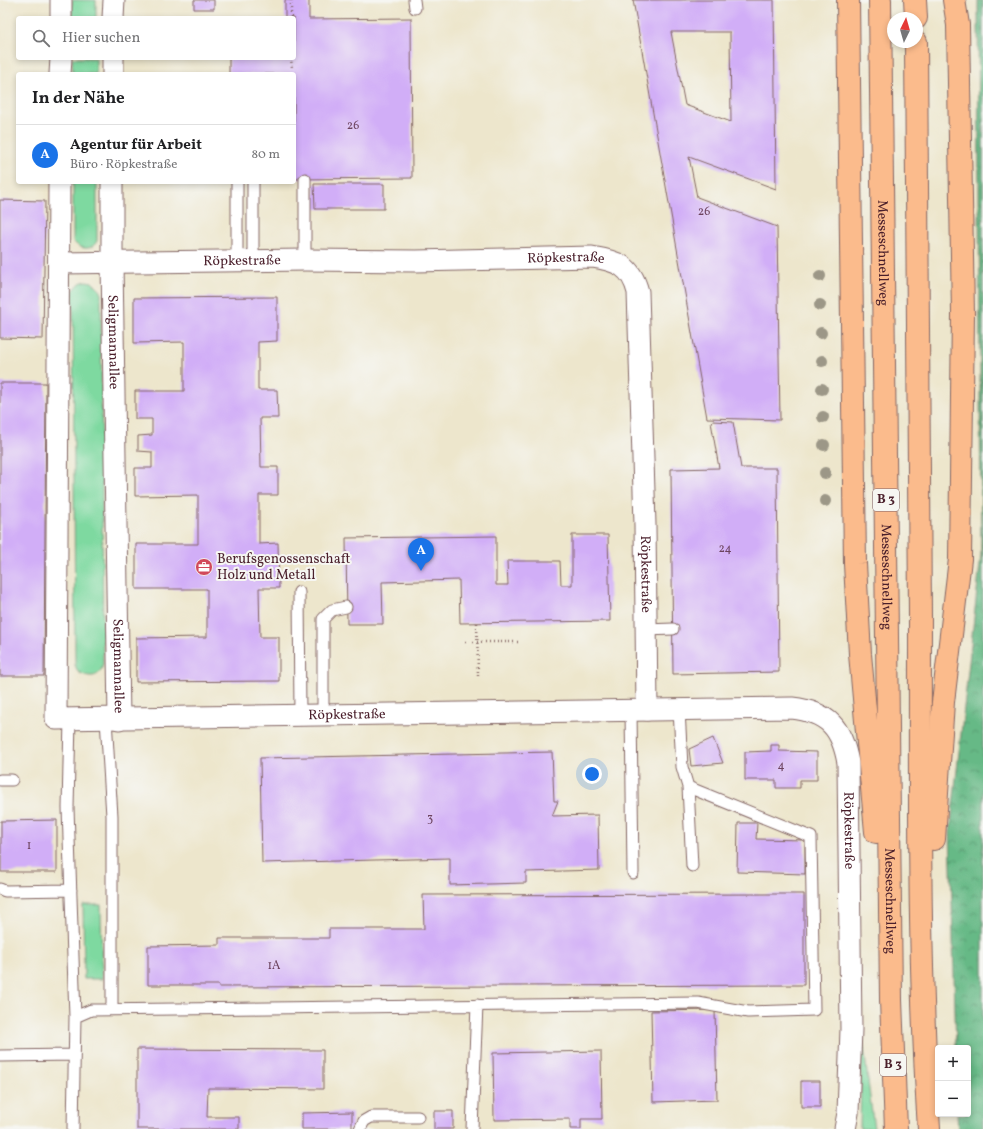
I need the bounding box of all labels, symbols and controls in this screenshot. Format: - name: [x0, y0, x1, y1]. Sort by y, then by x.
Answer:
- north arrow: [887, 12, 923, 48]
- search box: [16, 16, 296, 60]
- icon: search: [30, 27, 52, 49]
- text: Hier suchen: [62, 28, 140, 49]
- text: In der Nähe: [32, 87, 125, 110]
- house number: 26: [347, 118, 359, 134]
- text: Agentur für Arbeit: [70, 135, 202, 156]
- text: A: [40, 146, 50, 164]
- text: 80 m: [251, 146, 280, 164]
- text: Büro · Röpkestraße: [70, 156, 177, 174]
- street label: Messeschnellweg: [873, 200, 893, 306]
- house number: 26: [698, 204, 710, 220]
- street label: Röpkestraße: [527, 247, 607, 269]
- street label: Röpkestraße: [203, 251, 281, 271]
- street label: Seligmannallee: [103, 295, 123, 390]
- road number: B 3: [873, 489, 899, 511]
- street label: Messeschnellweg: [876, 524, 896, 630]
- street label: Röpkestraße: [636, 535, 655, 613]
- pin: A: [408, 538, 434, 571]
- house number: 24: [718, 541, 732, 557]
- place label: Berufsgenossenschaft Holz und Metall: [217, 550, 351, 585]
- office icon: Berufsgenossenschaft Holz und Metall: [194, 557, 214, 577]
- street label: Seligmannallee: [108, 618, 128, 714]
- street label: Röpkestraße: [308, 705, 386, 725]
- house number: 4: [777, 758, 785, 774]
- your location: [582, 764, 602, 784]
- street label: Röpkestraße: [839, 792, 859, 870]
- house number: 3: [427, 811, 433, 827]
- house number: 1: [27, 838, 31, 854]
- street label: Messeschnellweg: [880, 848, 900, 954]
- house number: 1A: [267, 958, 281, 974]
- map controls: [935, 1045, 971, 1117]
- button: +: [935, 1045, 971, 1081]
- road number: B 3: [880, 1054, 906, 1076]
- button: −: [935, 1081, 971, 1117]

